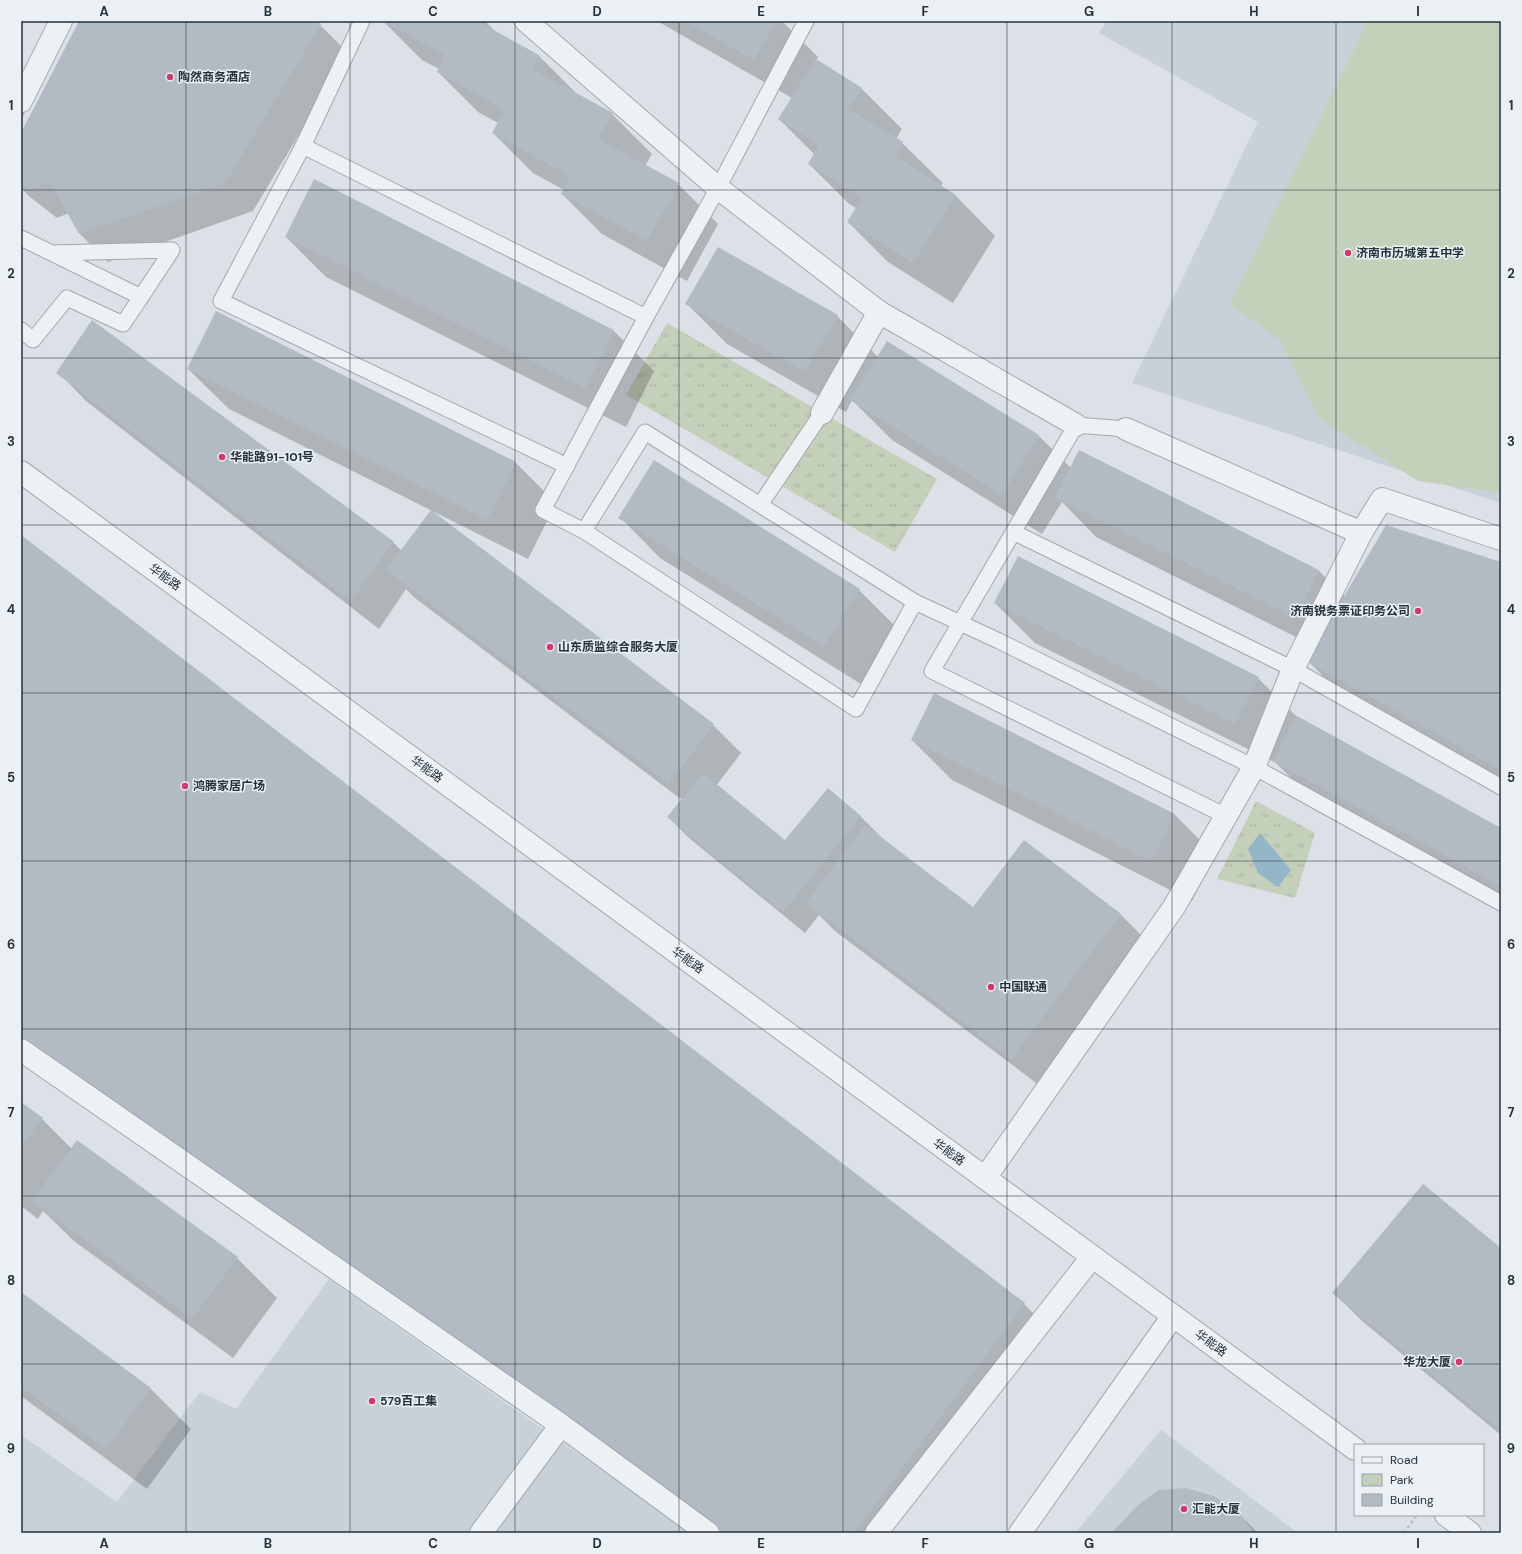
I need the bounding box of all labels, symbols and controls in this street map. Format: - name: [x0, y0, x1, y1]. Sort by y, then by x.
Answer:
- text: A: [99, 3, 109, 20]
- text: B: [264, 3, 272, 20]
- text: C: [428, 3, 438, 20]
- text: D: [592, 3, 602, 20]
- text: E: [757, 3, 765, 20]
- text: F: [921, 3, 929, 20]
- text: G: [1084, 3, 1094, 20]
- text: H: [1249, 3, 1259, 20]
- text: I: [1416, 3, 1420, 20]
- place label: 陶然商务酒店: [178, 69, 250, 85]
- marker: 陶然商务酒店: [165, 72, 175, 82]
- text: 1: [9, 97, 13, 114]
- text: 1: [1509, 97, 1513, 114]
- place label: 济南市历城第五中学: [1356, 245, 1464, 261]
- marker: 济南市历城第五中学: [1343, 248, 1353, 258]
- text: 2: [7, 265, 15, 282]
- text: 2: [1507, 265, 1515, 282]
- text: 3: [7, 433, 15, 450]
- text: 3: [1507, 433, 1515, 450]
- place label: 华能路91-101号: [230, 449, 314, 465]
- marker: 华能路91-101号: [217, 452, 227, 462]
- street label: 华能路: [146, 560, 184, 594]
- text: 4: [7, 601, 15, 618]
- text: 4: [1507, 601, 1515, 618]
- place label: 济南锐务票证印务公司: [1290, 603, 1410, 619]
- marker: 济南锐务票证印务公司: [1413, 606, 1423, 616]
- place label: 山东质监综合服务大厦: [558, 639, 678, 655]
- marker: 山东质监综合服务大厦: [545, 642, 555, 652]
- street label: 华能路: [408, 752, 446, 786]
- text: 5: [7, 769, 15, 786]
- text: 5: [1507, 769, 1515, 786]
- place label: 鸿腾家居广场: [193, 778, 265, 794]
- marker: 鸿腾家居广场: [180, 781, 190, 791]
- text: 6: [7, 936, 15, 953]
- text: 6: [1507, 936, 1515, 953]
- street label: 华能路: [669, 943, 707, 977]
- place label: 中国联通: [999, 979, 1047, 995]
- marker: 中国联通: [986, 982, 996, 992]
- text: 7: [8, 1104, 15, 1121]
- text: 7: [1508, 1104, 1515, 1121]
- street label: 华能路: [930, 1135, 968, 1169]
- text: 8: [7, 1272, 15, 1289]
- text: 8: [1507, 1272, 1515, 1289]
- street label: 华能路: [1192, 1326, 1230, 1360]
- place label: 华龙大厦: [1403, 1354, 1451, 1370]
- marker: 华龙大厦: [1454, 1357, 1464, 1367]
- place label: 579百工集: [380, 1393, 437, 1409]
- marker: 579百工集: [367, 1396, 377, 1406]
- text: 9: [7, 1440, 15, 1457]
- text: 9: [1507, 1440, 1515, 1457]
- legend: [1354, 1444, 1484, 1516]
- text: Road: [1390, 1452, 1418, 1468]
- text: Park: [1390, 1472, 1414, 1488]
- text: Building: [1390, 1492, 1434, 1508]
- place label: 汇能大厦: [1192, 1501, 1240, 1517]
- marker: 汇能大厦: [1179, 1504, 1189, 1514]
- text: A: [99, 1535, 109, 1552]
- text: B: [264, 1535, 272, 1552]
- text: C: [428, 1535, 438, 1552]
- text: D: [592, 1535, 602, 1552]
- text: E: [757, 1535, 765, 1552]
- text: F: [921, 1535, 929, 1552]
- text: G: [1084, 1535, 1094, 1552]
- text: H: [1249, 1535, 1259, 1552]
- text: I: [1416, 1535, 1420, 1552]

